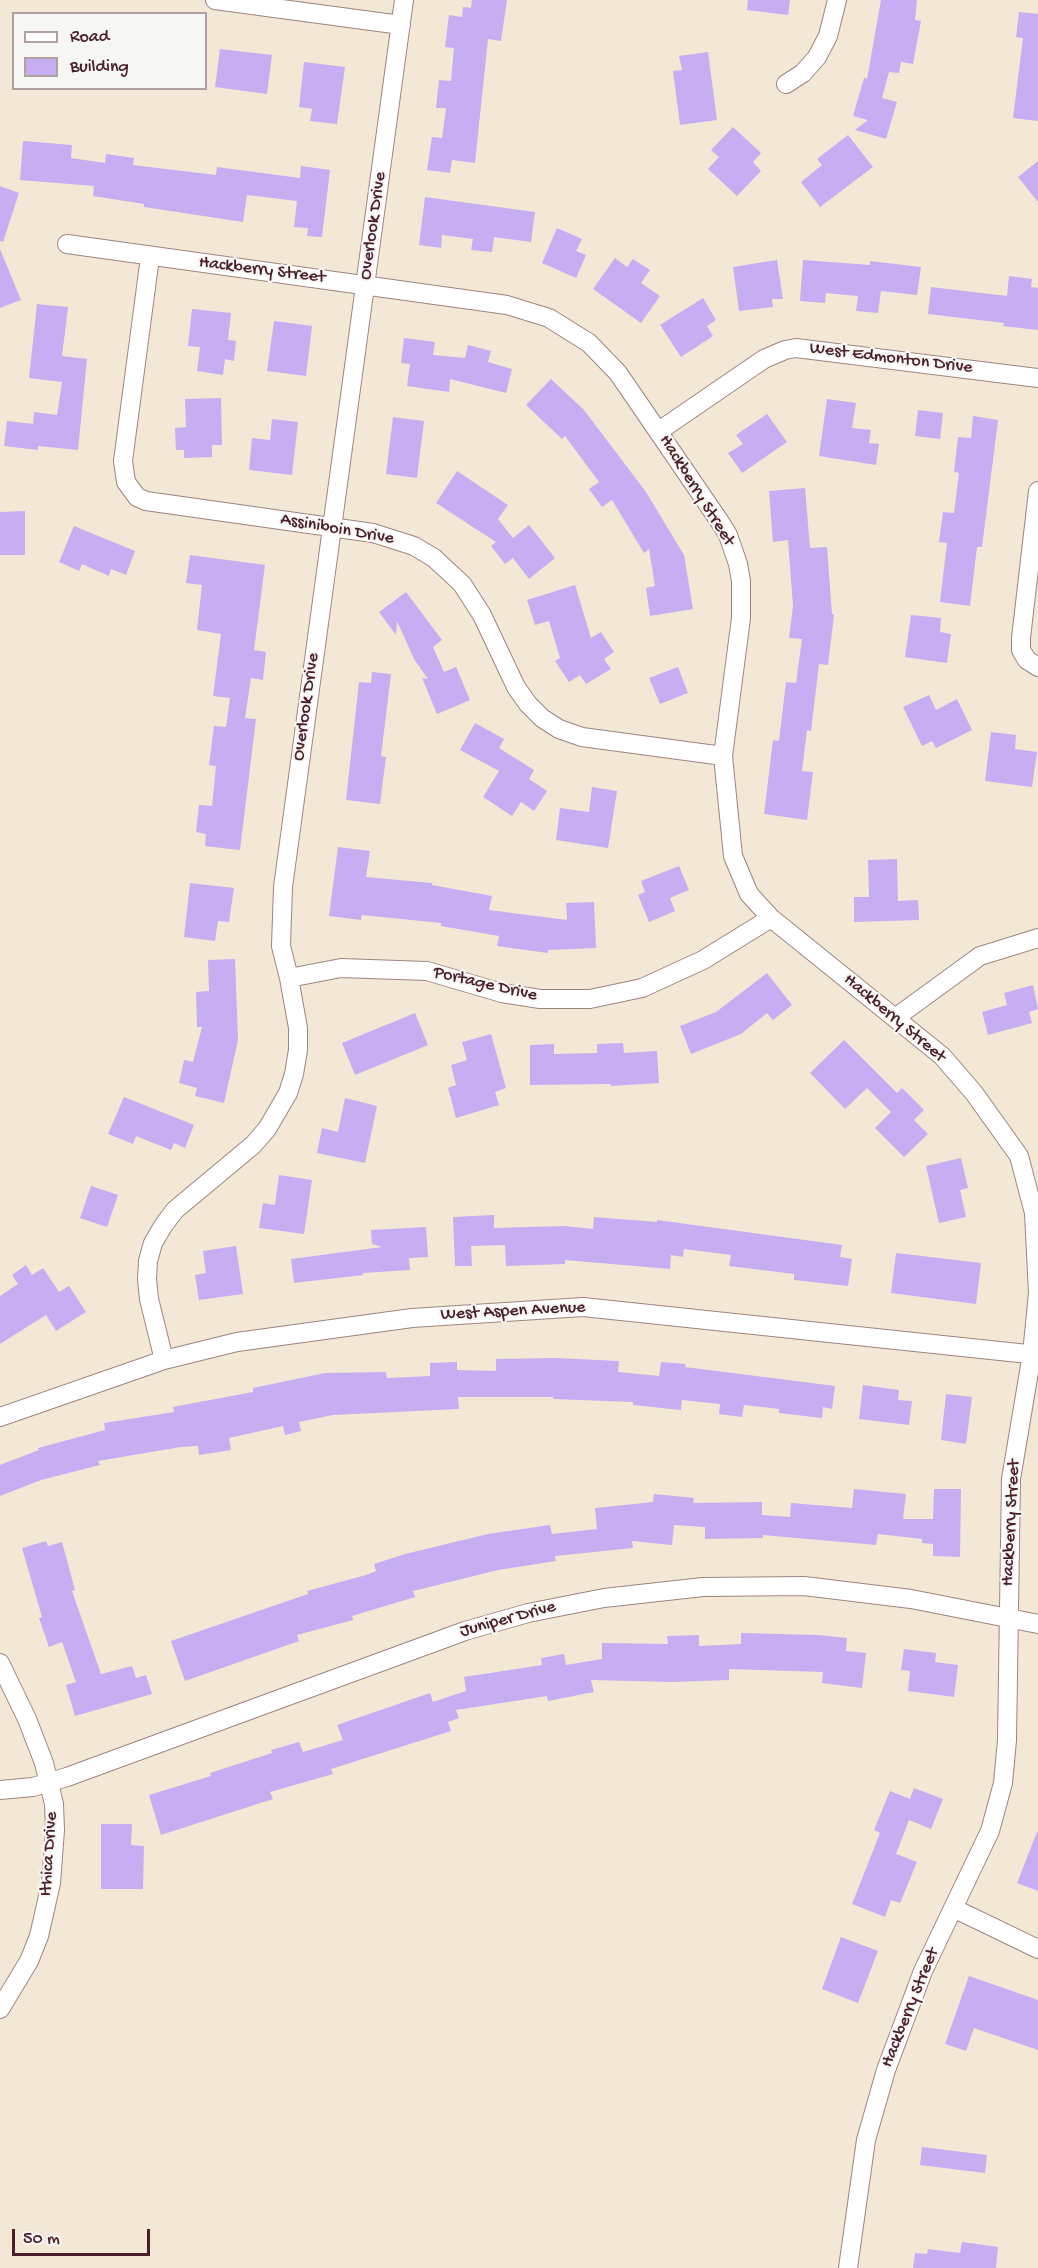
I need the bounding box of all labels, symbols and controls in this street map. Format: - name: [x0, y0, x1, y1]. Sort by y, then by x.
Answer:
- legend: [12, 12, 207, 90]
- text: Road: [70, 27, 109, 48]
- text: Building: [70, 57, 129, 78]
- street label: Overlook Drive: [356, 171, 392, 281]
- street label: Hackberry Street: [198, 253, 326, 289]
- street label: West Edmonton Drive: [808, 338, 974, 380]
- street label: Hackberry Street: [653, 431, 739, 551]
- street label: Assiniboin Drive: [278, 509, 396, 551]
- street label: Overlook Drive: [289, 652, 325, 762]
- street label: Portage Drive: [431, 963, 539, 1007]
- street label: Hackberry Street: [838, 970, 950, 1068]
- street label: West Aspen Avenue: [440, 1297, 586, 1327]
- street label: Hackberry Street: [998, 1459, 1026, 1587]
- street label: Juniper Drive: [458, 1597, 558, 1643]
- street label: Ithica Drive: [36, 1811, 64, 1897]
- street label: Hackberry Street: [877, 1945, 945, 2071]
- scale bar: [15, 2217, 153, 2255]
- text: 50 m: [23, 2229, 60, 2250]

